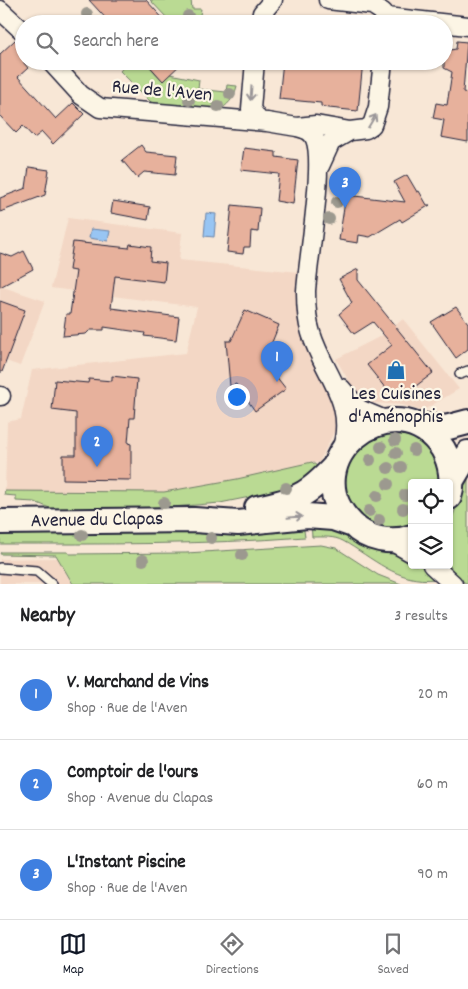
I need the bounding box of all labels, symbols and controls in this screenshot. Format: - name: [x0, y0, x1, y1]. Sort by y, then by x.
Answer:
- search box: [15, 15, 453, 70]
- icon: search: [33, 29, 61, 57]
- text: Search here: [73, 29, 159, 56]
- street label: Rue de l'Aven: [111, 74, 213, 110]
- one-way arrow: [247, 85, 256, 101]
- one-way arrow: [367, 113, 377, 128]
- pin: 3: [329, 167, 361, 208]
- pin: 1: [261, 341, 293, 382]
- shop icon: Les Cuisines d'Aménophis: [385, 359, 407, 381]
- place label: Les Cuisines d'Aménophis: [348, 381, 444, 432]
- your location: [224, 384, 250, 410]
- pin: 2: [81, 426, 113, 467]
- map controls: [408, 479, 453, 569]
- button: locate: [408, 479, 453, 524]
- street label: Avenue du Clapas: [30, 506, 164, 536]
- one-way arrow: [287, 512, 303, 522]
- button: layers: [408, 524, 453, 569]
- text: Nearby: [20, 602, 75, 632]
- text: 3 results: [394, 605, 448, 628]
- text: V. Marchand de Vins: [67, 670, 209, 697]
- text: 1: [34, 683, 38, 706]
- text: 20 m: [418, 683, 448, 706]
- text: Shop · Rue de l'Aven: [67, 697, 187, 720]
- text: Comptoir de l'ours: [67, 760, 199, 787]
- text: 2: [33, 773, 40, 796]
- text: 60 m: [417, 773, 448, 796]
- text: Shop · Avenue du Clapas: [67, 787, 213, 810]
- text: L'Instant Piscine: [67, 850, 186, 877]
- text: 3: [32, 863, 40, 886]
- text: 90 m: [417, 863, 448, 886]
- text: Shop · Rue de l'Aven: [67, 877, 187, 900]
- tab: Map: [59, 930, 87, 980]
- tab: Directions: [206, 930, 259, 980]
- tab: Saved: [377, 930, 409, 980]

